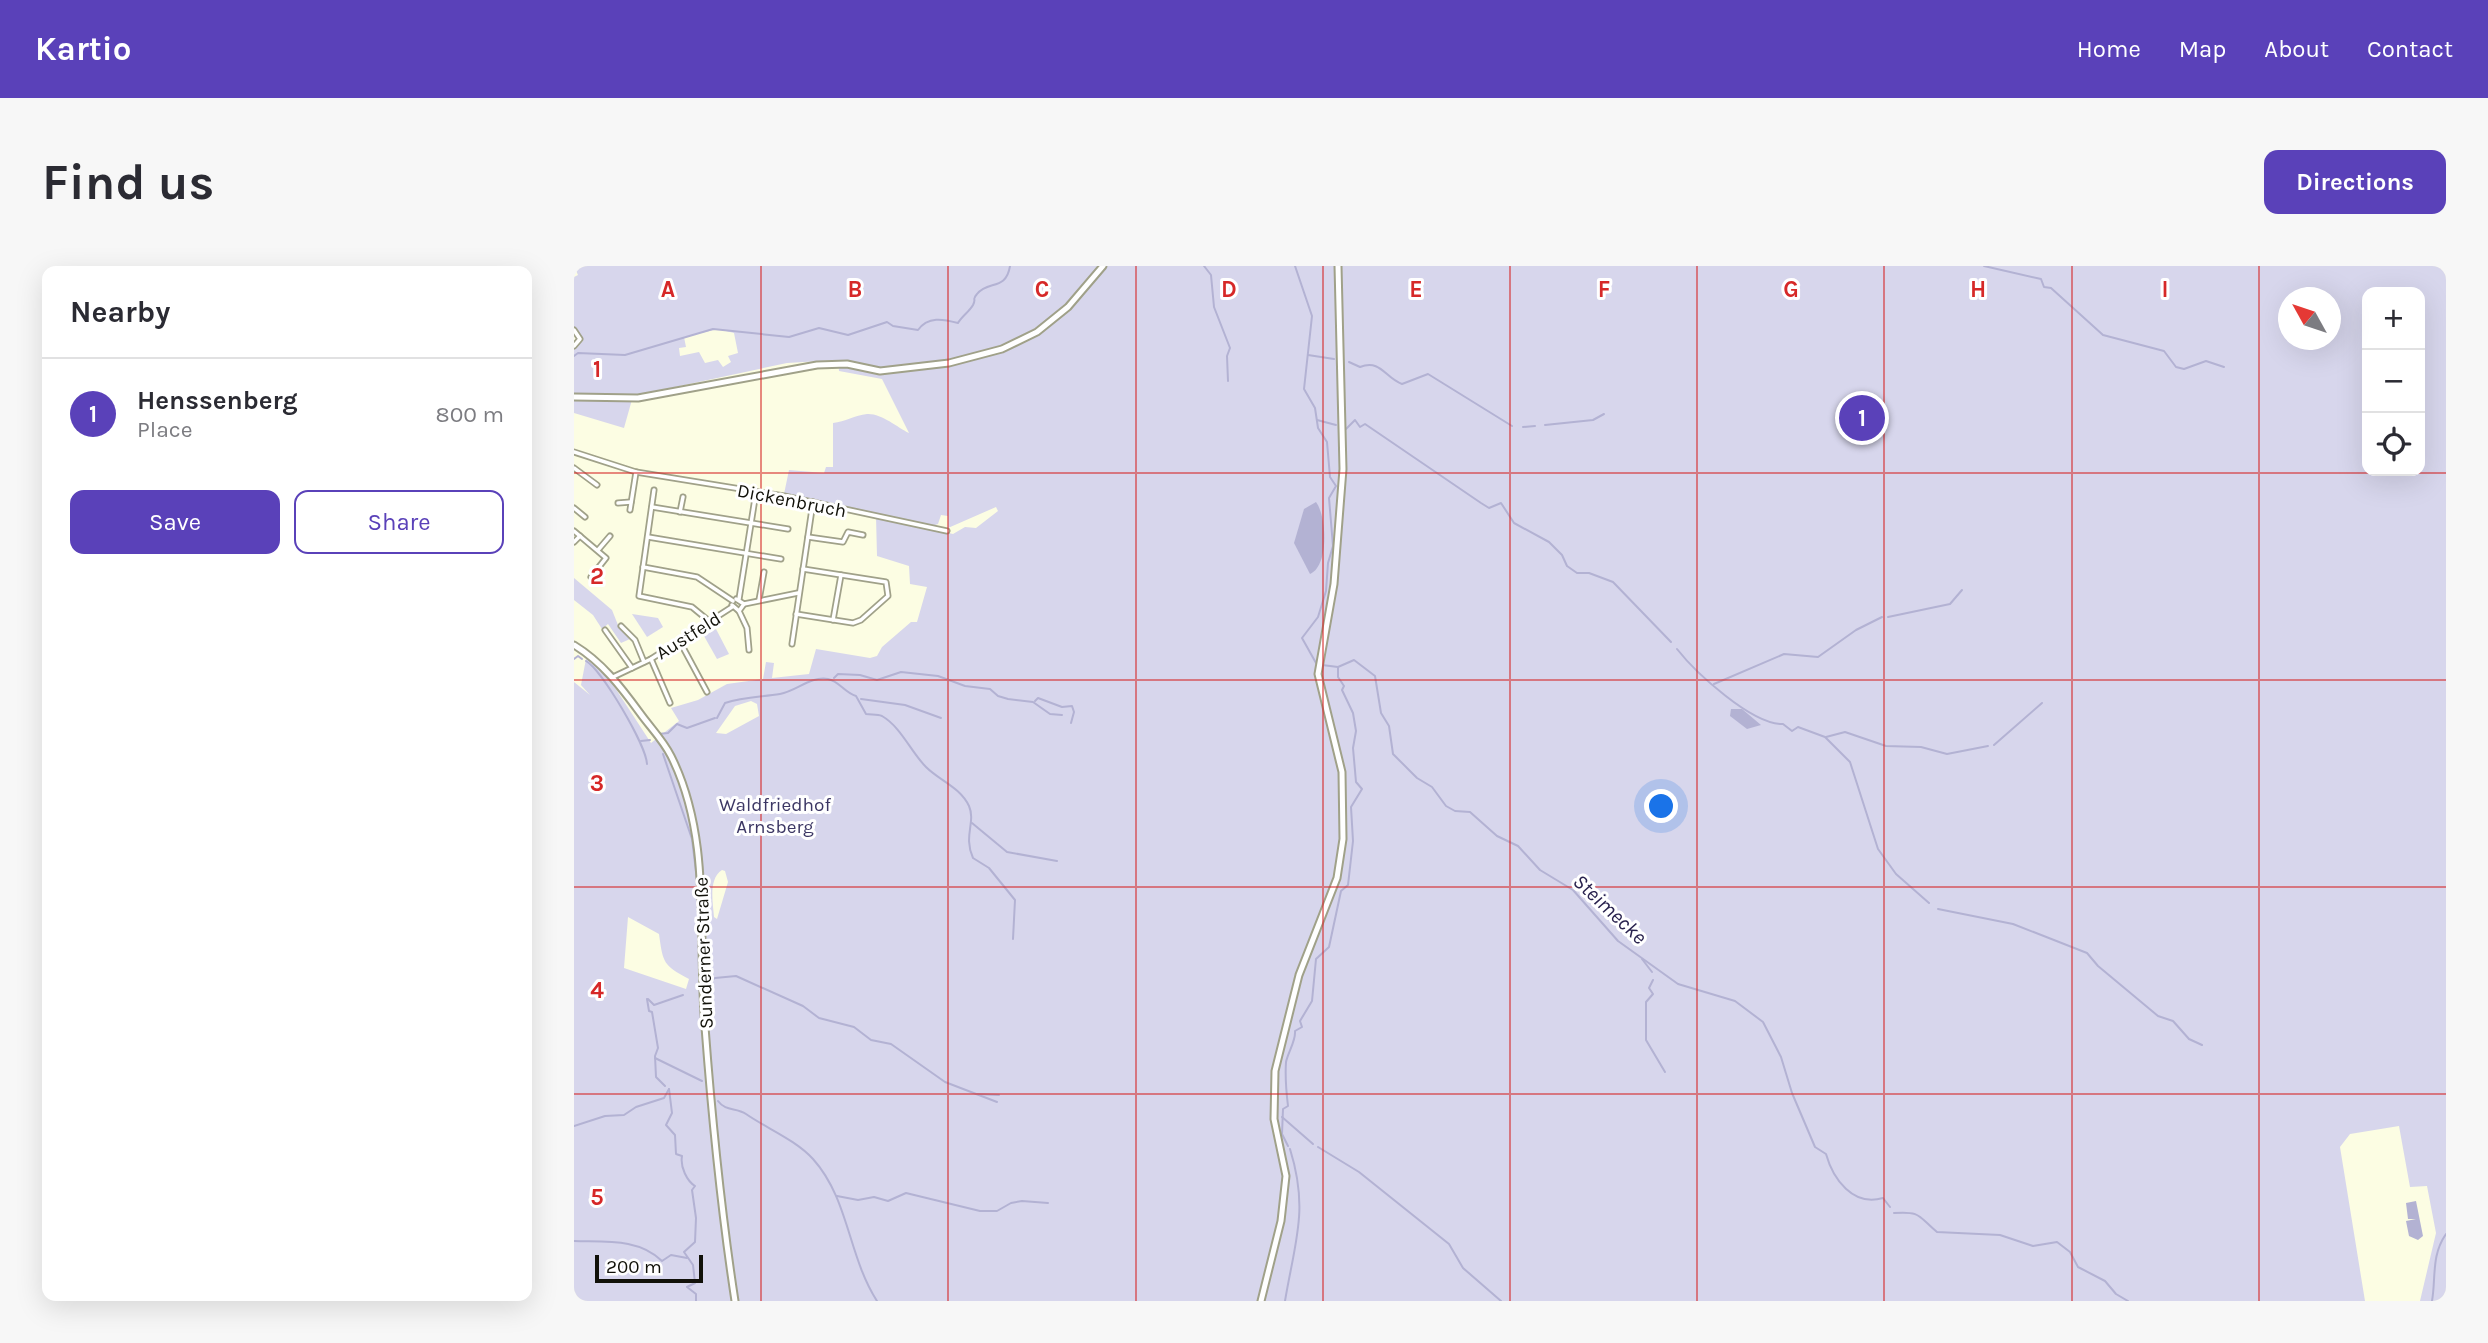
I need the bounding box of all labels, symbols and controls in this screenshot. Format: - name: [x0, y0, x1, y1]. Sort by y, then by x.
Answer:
- text: Kartio: [35, 30, 131, 68]
- text: Home: [2077, 35, 2141, 63]
- text: Map: [2179, 35, 2226, 63]
- text: About: [2264, 35, 2329, 63]
- text: Contact: [2367, 35, 2453, 63]
- button: Directions: [2264, 150, 2446, 214]
- text: Find us: [42, 154, 214, 211]
- text: A: [661, 276, 675, 303]
- text: B: [848, 276, 862, 303]
- text: C: [1035, 276, 1049, 303]
- text: D: [1221, 276, 1237, 303]
- text: E: [1409, 276, 1423, 303]
- text: F: [1598, 276, 1610, 303]
- text: G: [1783, 276, 1799, 303]
- text: H: [1970, 276, 1986, 303]
- text: I: [2161, 276, 2169, 303]
- north arrow: [2278, 287, 2341, 350]
- map controls: [2362, 287, 2425, 476]
- button: +: [2362, 287, 2425, 350]
- text: Nearby: [70, 294, 170, 330]
- button: −: [2362, 350, 2425, 413]
- text: 1: [593, 356, 601, 383]
- text: Henssenberg: [137, 385, 298, 416]
- pin: 1: [1839, 392, 1885, 444]
- text: 1: [89, 401, 97, 428]
- text: 800 m: [436, 401, 504, 428]
- button: locate: [2362, 413, 2425, 476]
- text: Place: [137, 416, 193, 443]
- street label: Dickenbruch: [735, 480, 848, 522]
- button: Save: [70, 490, 280, 554]
- button: Share: [294, 490, 504, 554]
- text: 2: [590, 563, 604, 590]
- street label: Austfeld: [652, 607, 725, 664]
- text: 3: [590, 770, 604, 797]
- your location: [1644, 789, 1678, 823]
- park label: Waldfriedhof Arnsberg: [719, 794, 831, 838]
- water label: Steimecke: [1568, 869, 1652, 949]
- street label: Sunderner Straße: [690, 876, 718, 1029]
- text: 4: [590, 977, 604, 1004]
- text: 5: [590, 1184, 604, 1211]
- scale bar: [595, 1252, 704, 1284]
- text: 200 m: [606, 1256, 662, 1278]

